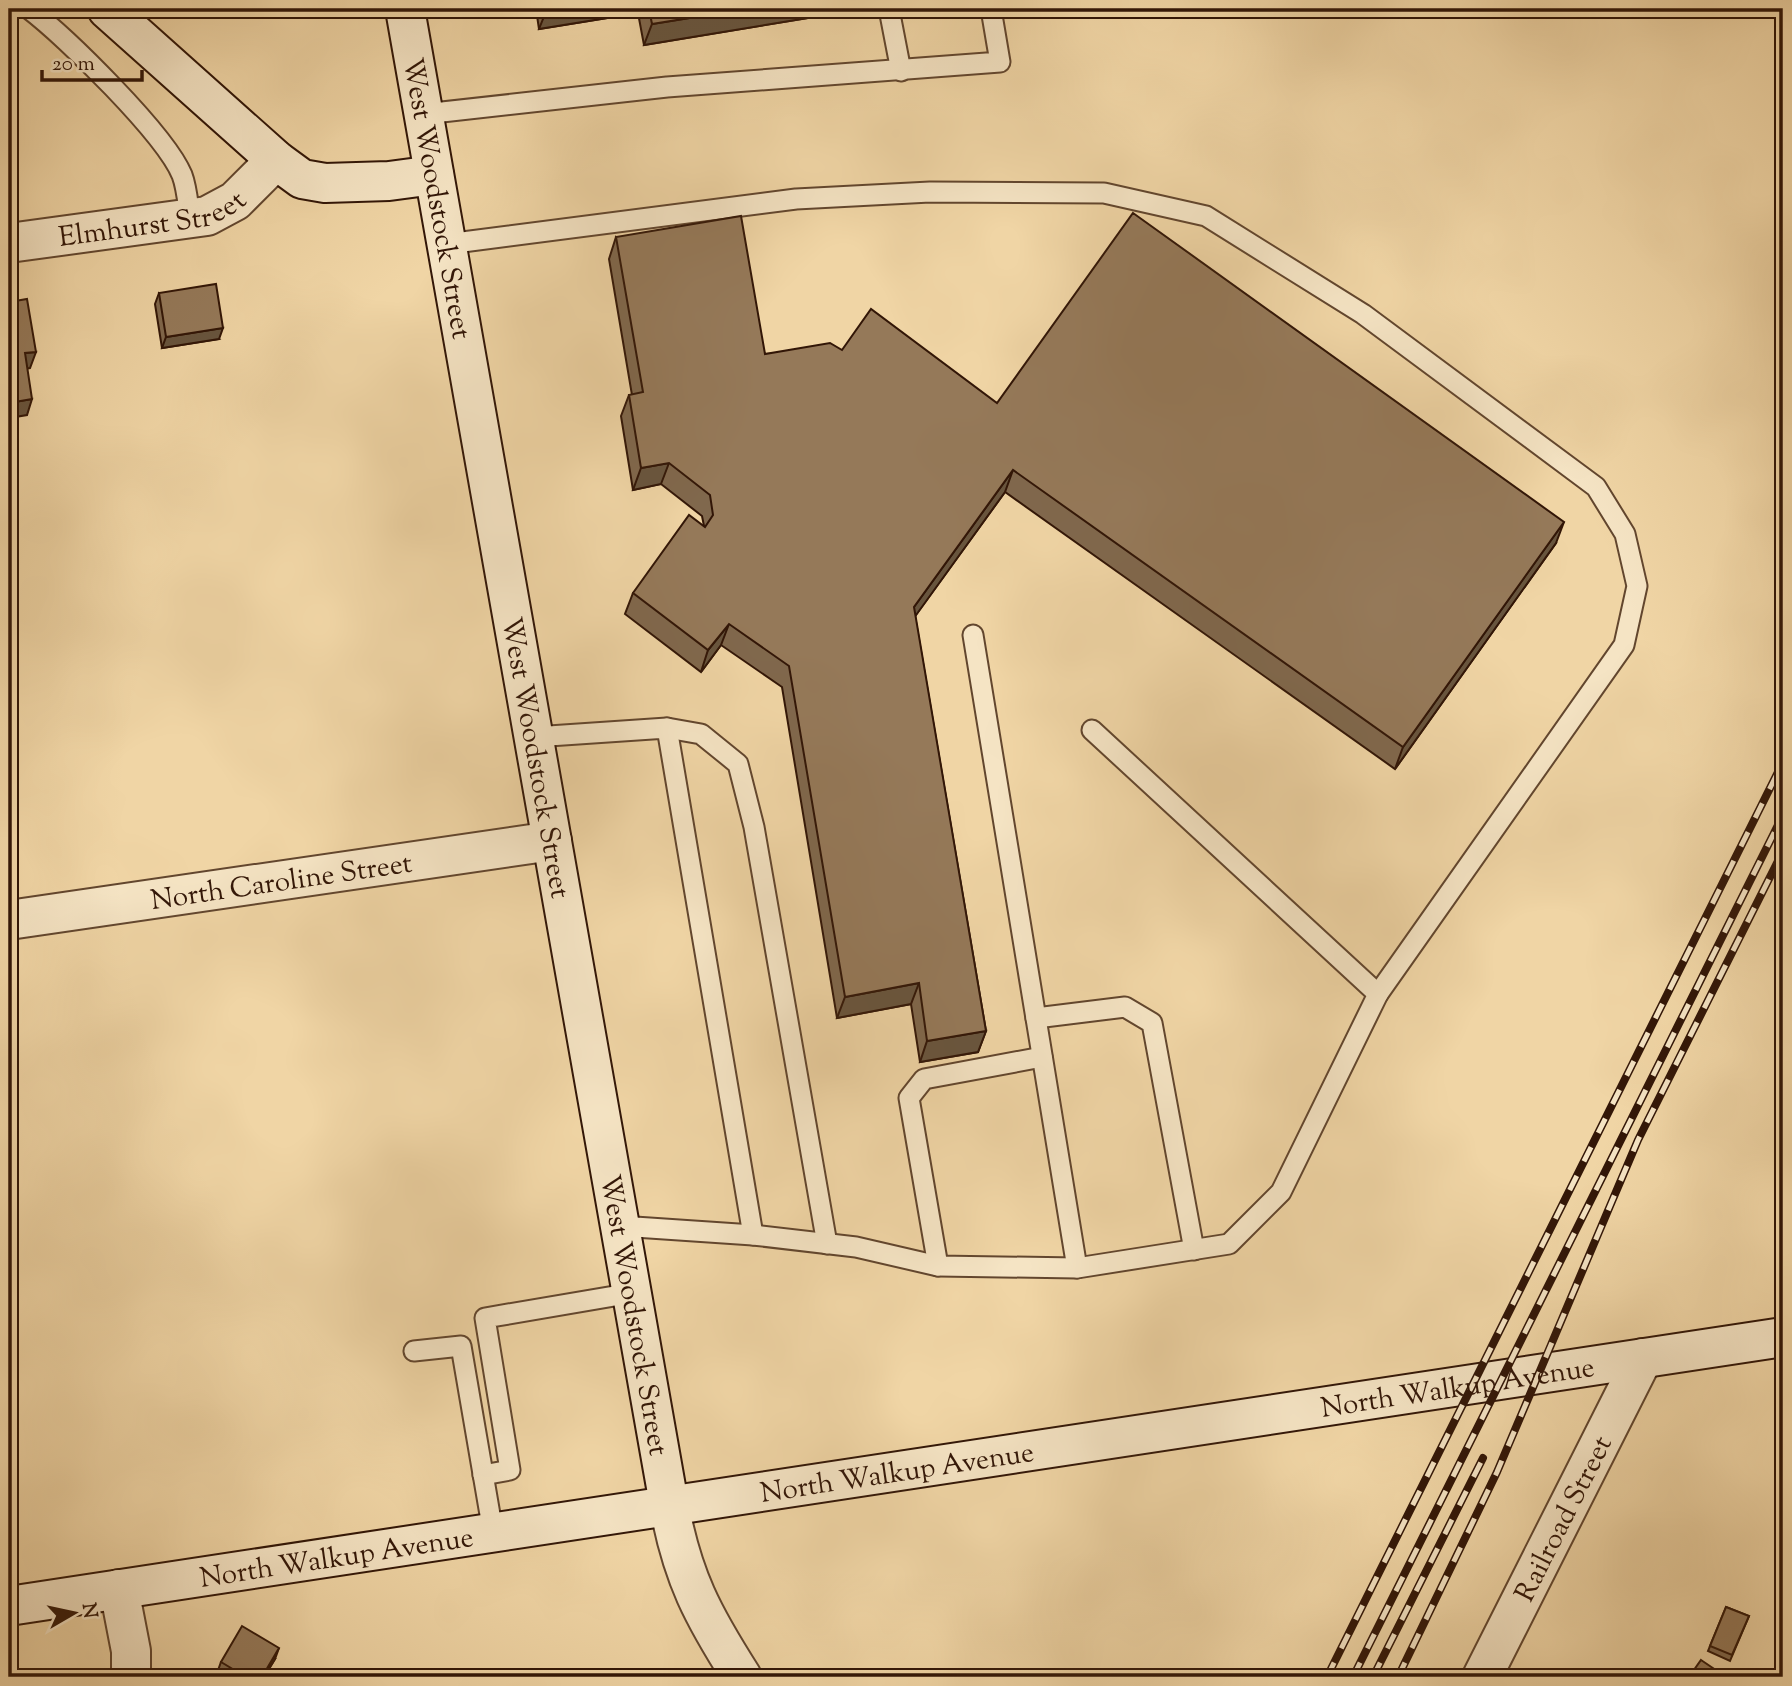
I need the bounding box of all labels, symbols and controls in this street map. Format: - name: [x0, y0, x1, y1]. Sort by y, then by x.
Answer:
- scale bar: [42, 38, 142, 82]
- text: 20 m: [52, 50, 95, 80]
- street label: West Woodstock Street: [391, 55, 480, 343]
- street label: Elmhurst Street: [56, 183, 257, 259]
- street label: West Woodstock Street: [490, 614, 579, 902]
- street label: North Caroline Street: [148, 845, 415, 922]
- street label: West Woodstock Street: [588, 1172, 677, 1459]
- street label: North Walkup Avenue: [1318, 1349, 1597, 1430]
- street label: Railroad Street: [1506, 1429, 1624, 1609]
- street label: North Walkup Avenue: [758, 1434, 1037, 1515]
- street label: North Walkup Avenue: [197, 1519, 476, 1600]
- north arrow: [38, 1578, 108, 1648]
- text: N: [74, 1601, 103, 1620]

